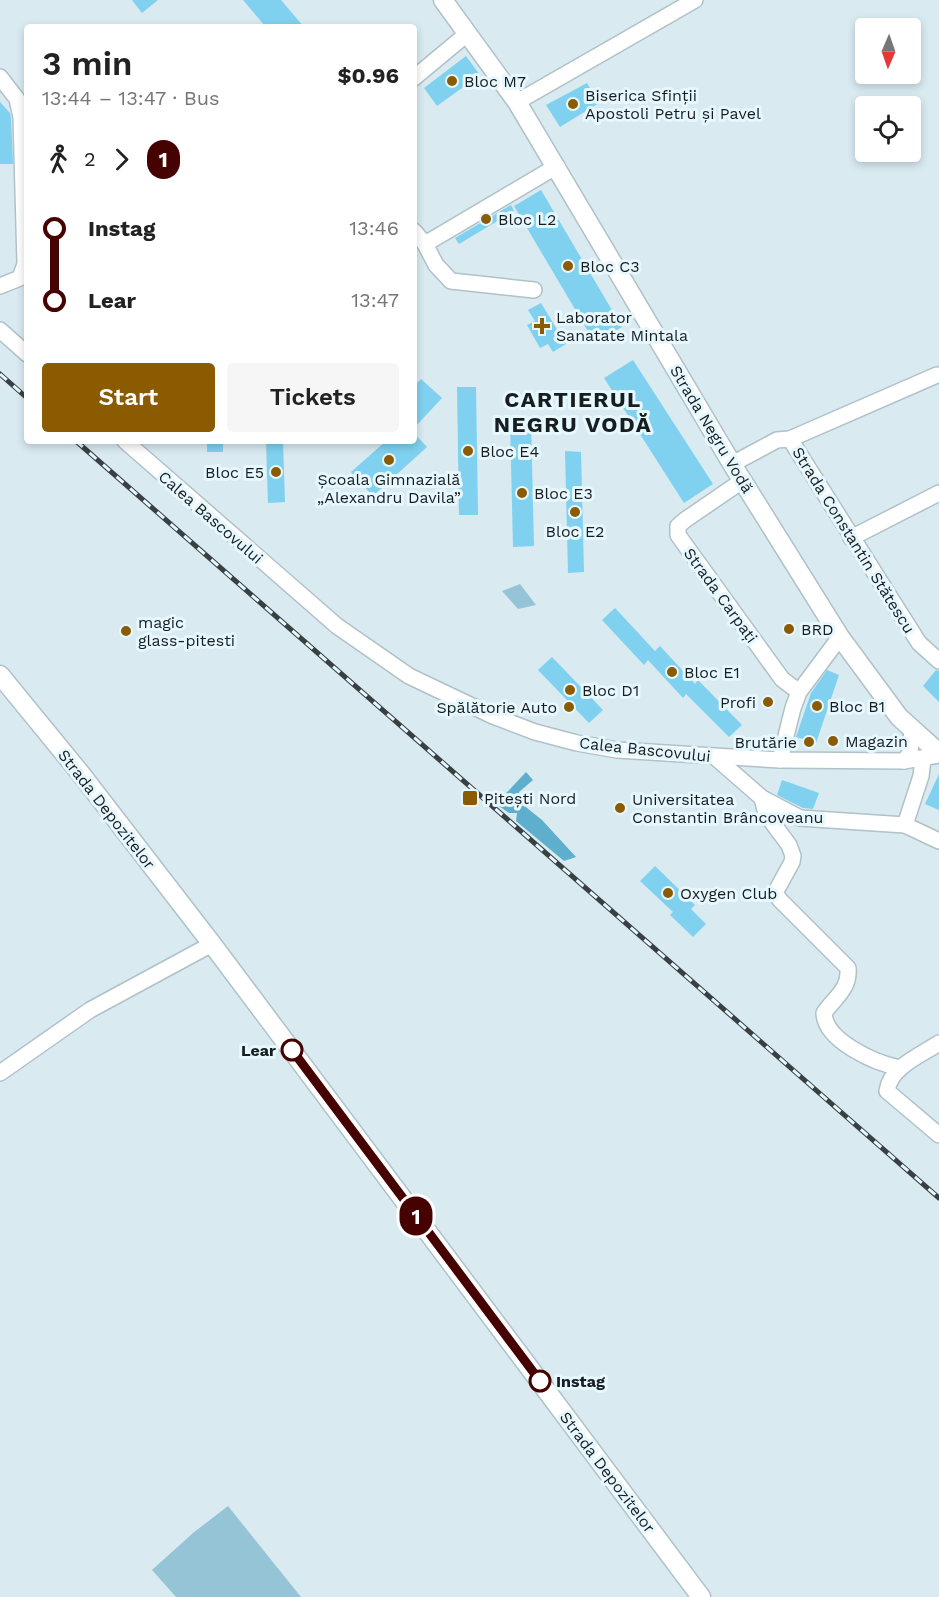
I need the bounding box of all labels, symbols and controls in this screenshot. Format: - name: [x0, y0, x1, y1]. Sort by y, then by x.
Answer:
- north arrow: [855, 18, 921, 84]
- map controls: [855, 18, 921, 162]
- text: 3 min: [42, 44, 132, 83]
- text: $0.96: [337, 63, 399, 88]
- place label: Bloc M7: [464, 72, 526, 91]
- marker: Bloc M7: [445, 74, 459, 88]
- text: 13:44 – 13:47 · Bus: [42, 86, 220, 110]
- place label: Biserica Sfinții Apostoli Petru și Pavel: [585, 86, 761, 123]
- button: locate: [855, 96, 921, 162]
- marker: Biserica Sfinții Apostoli Petru și Pavel: [566, 97, 580, 111]
- icon: walk: [42, 143, 75, 176]
- icon: forward: [105, 143, 138, 176]
- text: 2: [84, 147, 96, 171]
- text: 1: [159, 147, 168, 172]
- place label: Bloc L2: [498, 210, 556, 229]
- marker: Bloc L2: [479, 212, 493, 226]
- text: Instag: [88, 216, 155, 241]
- text: 13:46: [349, 216, 399, 240]
- place label: Bloc C3: [580, 257, 640, 276]
- marker: Bloc C3: [561, 259, 575, 273]
- text: Lear: [88, 288, 136, 313]
- text: 13:47: [351, 288, 399, 312]
- place label: Laborator Sanatate Mintala: [556, 308, 688, 345]
- marker: Laborator Sanatate Mintala: [533, 317, 551, 335]
- street label: Strada Negru Vodă: [666, 362, 757, 497]
- button: Start: [42, 363, 215, 432]
- button: Tickets: [227, 363, 399, 432]
- district label: CARTIERUL NEGRU VODĂ: [494, 387, 652, 437]
- place label: Bloc E4: [480, 442, 540, 461]
- marker: Bloc E4: [461, 444, 475, 458]
- street label: Strada Constantin Stătescu: [788, 444, 919, 637]
- marker: Școala Gimnazială „Alexandru Davila”: [382, 453, 396, 467]
- place label: Bloc E5: [205, 463, 264, 482]
- marker: Bloc E5: [269, 465, 283, 479]
- street label: Calea Bascovului: [155, 467, 267, 568]
- place label: Școala Gimnazială „Alexandru Davila”: [317, 470, 461, 507]
- place label: Bloc E3: [534, 484, 593, 503]
- marker: Bloc E3: [515, 486, 529, 500]
- marker: Bloc E2: [568, 505, 582, 519]
- place label: Bloc E2: [546, 522, 604, 541]
- street label: Strada Carpați: [680, 544, 761, 647]
- place label: magic glass-pitesti: [138, 613, 235, 650]
- place label: BRD: [801, 620, 834, 639]
- marker: BRD: [782, 622, 796, 636]
- marker: magic glass-pitesti: [119, 624, 133, 638]
- place label: Bloc E1: [684, 663, 740, 682]
- marker: Bloc E1: [665, 665, 679, 679]
- place label: Bloc D1: [582, 681, 639, 700]
- marker: Bloc D1: [563, 683, 577, 697]
- place label: Profi: [720, 693, 756, 712]
- marker: Profi: [761, 695, 775, 709]
- place label: Bloc B1: [829, 697, 885, 716]
- place label: Spălătorie Auto: [436, 698, 557, 717]
- marker: Bloc B1: [810, 699, 824, 713]
- marker: Spălătorie Auto: [562, 700, 576, 714]
- place label: Magazin: [845, 732, 908, 751]
- street label: Calea Bascovului: [578, 733, 712, 766]
- place label: Brutărie: [734, 733, 797, 752]
- marker: Magazin: [826, 734, 840, 748]
- marker: Brutărie: [802, 735, 816, 749]
- street label: Strada Depozitelor: [54, 746, 159, 873]
- marker: Pitești Nord: [461, 789, 479, 807]
- place label: Pitești Nord: [484, 789, 576, 808]
- place label: Universitatea Constantin Brâncoveanu: [632, 790, 823, 827]
- marker: Universitatea Constantin Brâncoveanu: [613, 801, 627, 815]
- place label: Oxygen Club: [680, 884, 777, 903]
- marker: Oxygen Club: [661, 886, 675, 900]
- marker: Lear: [281, 1039, 303, 1061]
- place label: Lear: [241, 1041, 276, 1060]
- line badge: 1: [396, 1196, 436, 1236]
- text: 1: [411, 1204, 421, 1229]
- marker: Instag: [529, 1370, 551, 1392]
- place label: Instag: [556, 1372, 605, 1391]
- street label: Strada Depozitelor: [556, 1408, 660, 1537]

